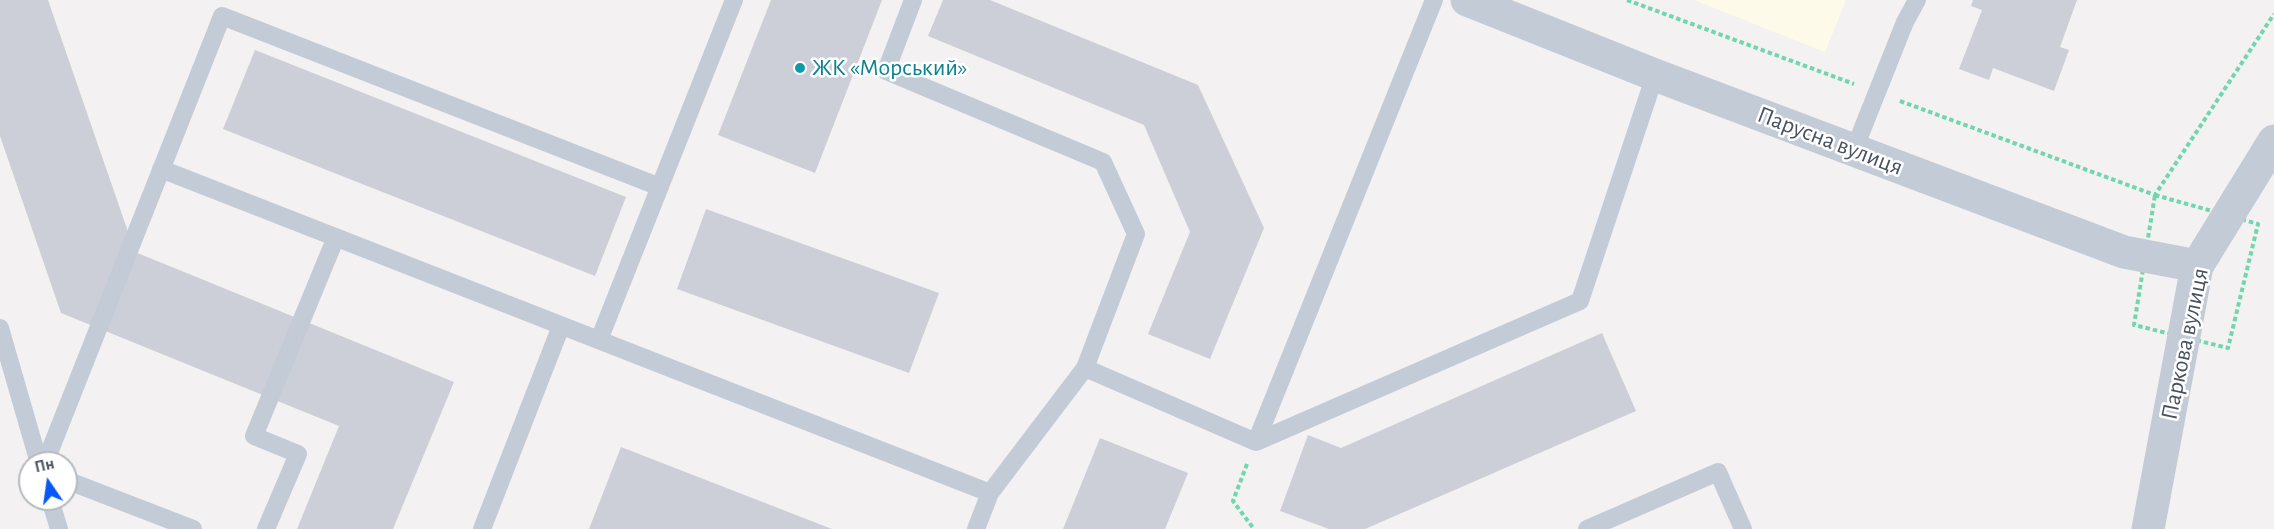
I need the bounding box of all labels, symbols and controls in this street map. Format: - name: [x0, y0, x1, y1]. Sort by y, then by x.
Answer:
- place label: ЖК «Морський»: [812, 54, 967, 82]
- marker: ЖК «Морський»: [793, 61, 807, 75]
- street label: Парусна вулиця: [1753, 100, 1907, 182]
- street label: Паркова вулиця: [2155, 265, 2215, 423]
- north arrow: [18, 451, 78, 511]
- text: Пн: [33, 455, 56, 475]

